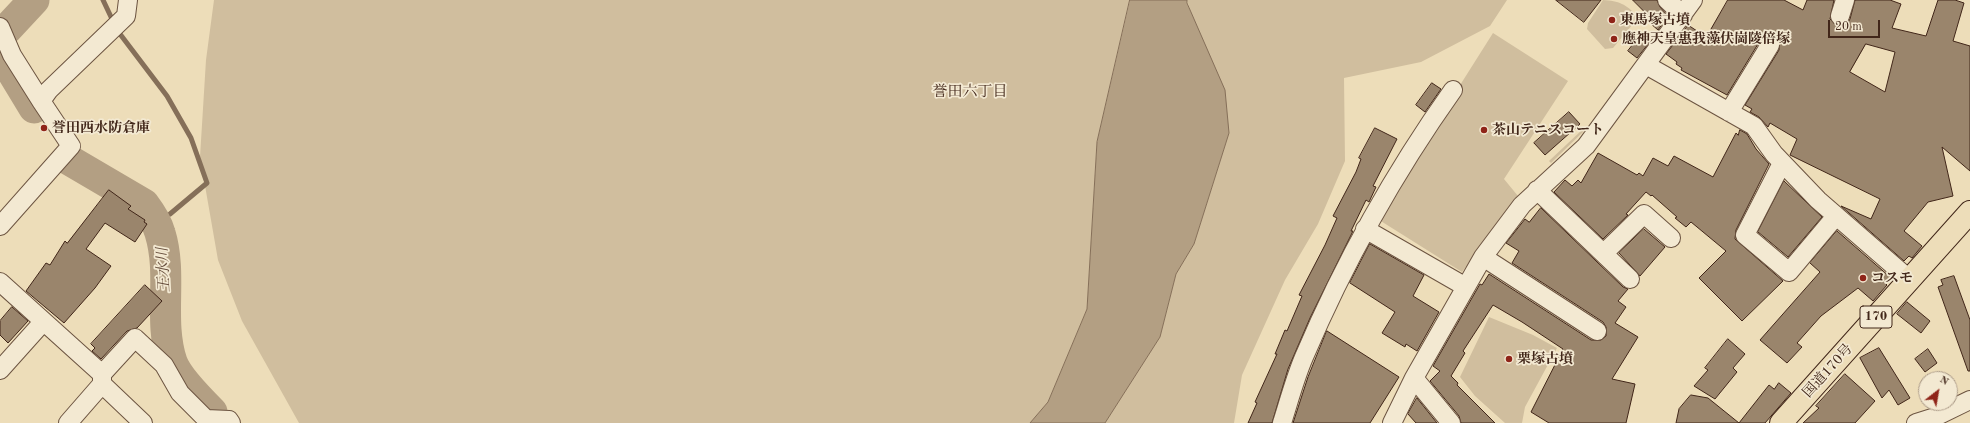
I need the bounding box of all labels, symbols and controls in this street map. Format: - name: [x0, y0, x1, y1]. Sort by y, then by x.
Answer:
- place label: 東馬塚古墳: [1620, 12, 1690, 28]
- scale bar: [1830, 12, 1882, 38]
- marker: 東馬塚古墳: [1607, 15, 1617, 25]
- text: 20 m: [1835, 21, 1862, 33]
- place label: 應神天皇惠我藻伏崗陵倍塚: [1622, 31, 1790, 47]
- marker: 應神天皇惠我藻伏崗陵倍塚: [1609, 34, 1619, 44]
- district label: 誉田六丁目: [933, 83, 1007, 101]
- place label: 誉田西水防倉庫: [52, 120, 150, 136]
- place label: 茶山テニスコート: [1492, 122, 1604, 138]
- marker: 誉田西水防倉庫: [39, 123, 49, 133]
- marker: 茶山テニスコート: [1479, 125, 1489, 135]
- water label: 王水川: [154, 247, 174, 293]
- place label: コスモ: [1871, 270, 1913, 286]
- marker: コスモ: [1858, 273, 1868, 283]
- road number: 170: [1860, 306, 1892, 328]
- street label: 国道170号: [1800, 341, 1856, 401]
- place label: 栗塚古墳: [1517, 351, 1573, 367]
- marker: 栗塚古墳: [1504, 354, 1514, 364]
- north arrow: [1918, 371, 1958, 411]
- text: N: [1937, 374, 1950, 388]

